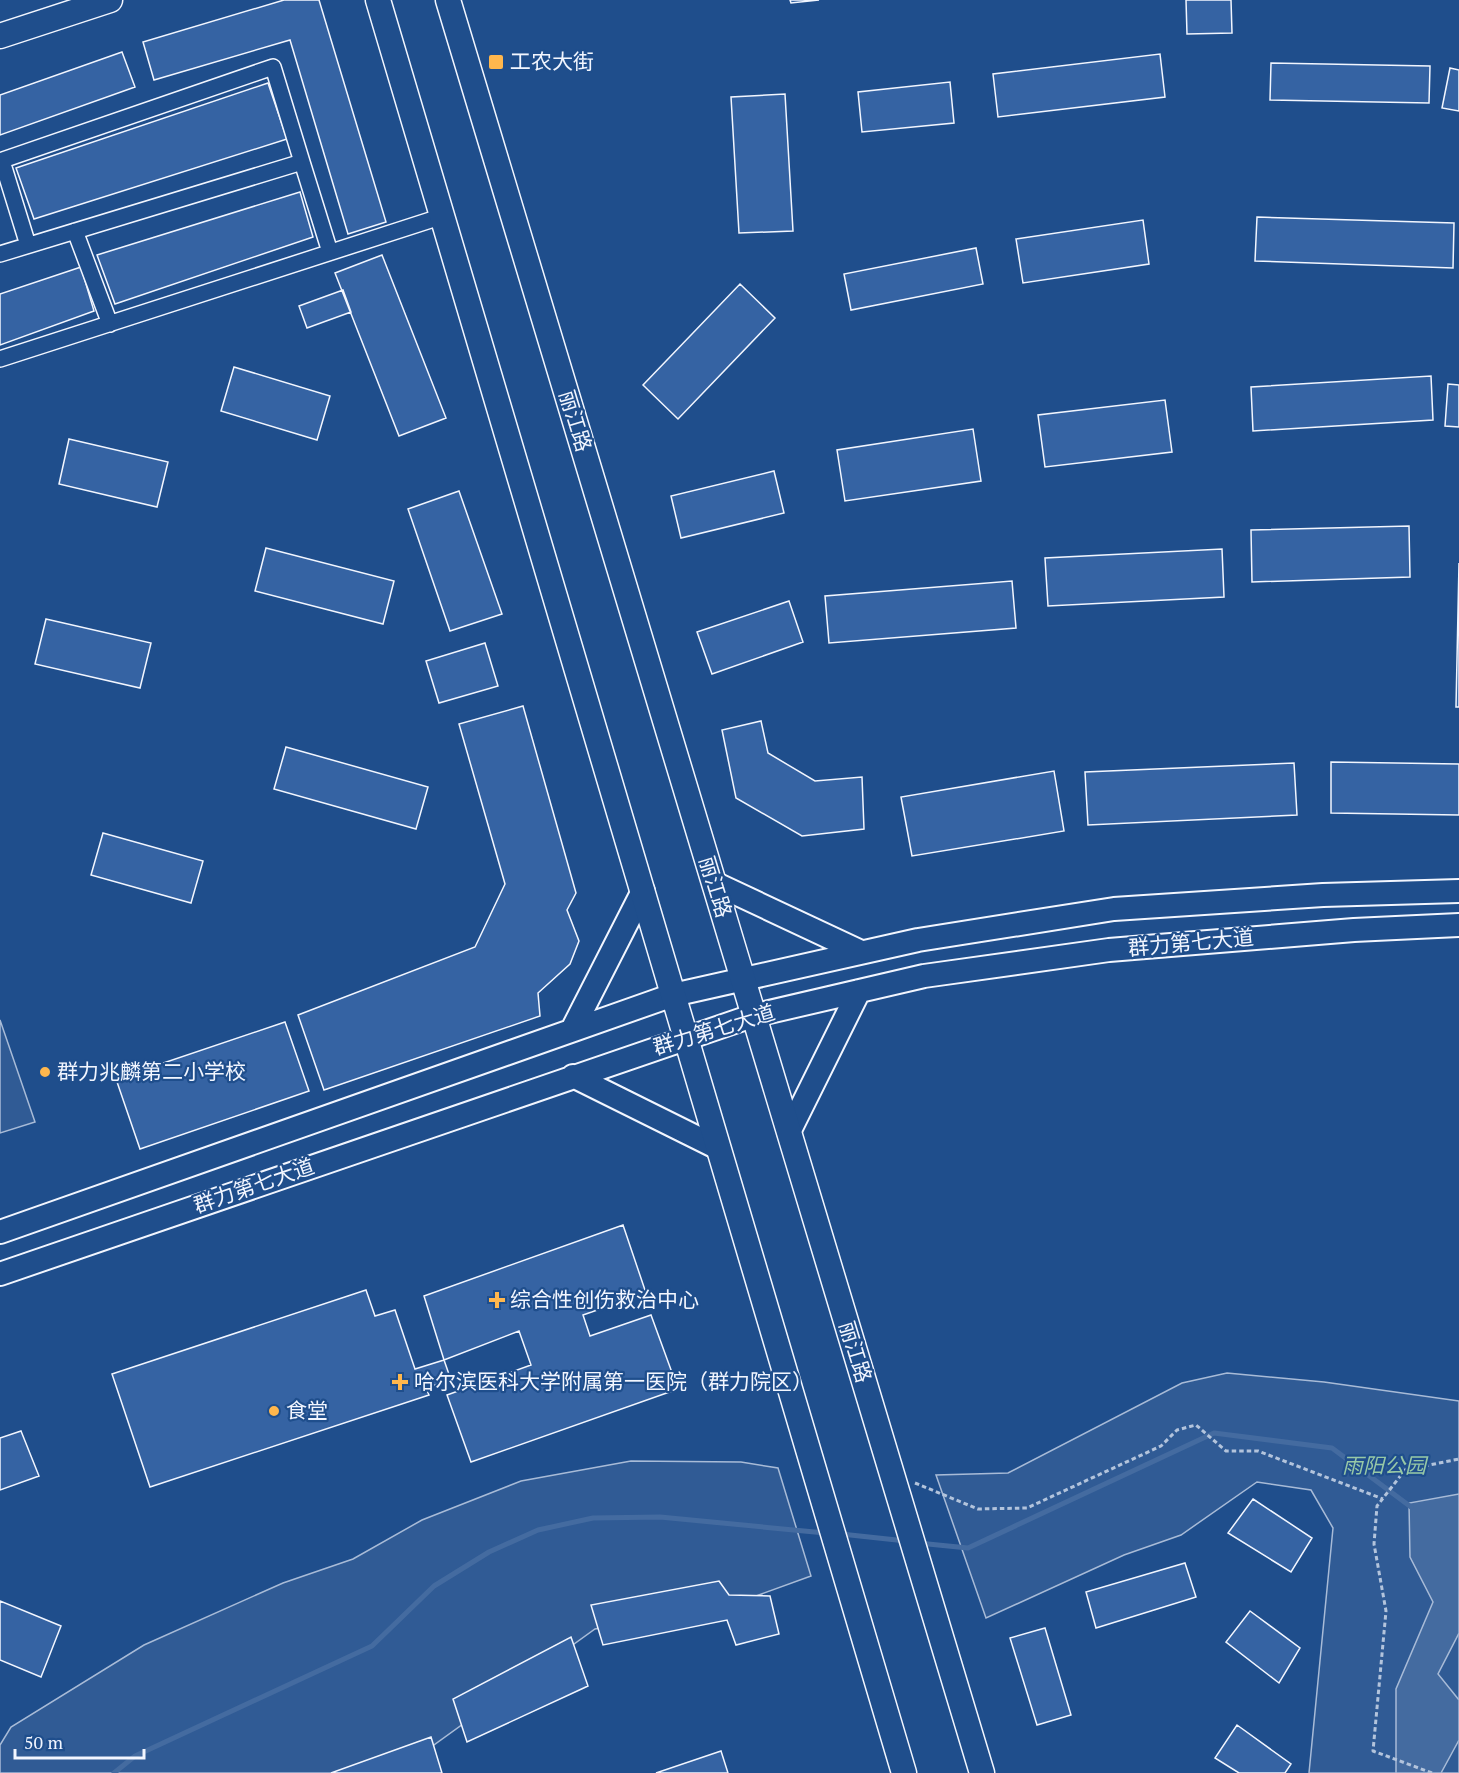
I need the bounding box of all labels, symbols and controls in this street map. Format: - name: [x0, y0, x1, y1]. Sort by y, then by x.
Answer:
- place label: 工农大街: [510, 47, 594, 75]
- marker: 工农大街: [487, 53, 505, 71]
- street label: 丽江路: [553, 386, 599, 455]
- street label: 丽江路: [693, 852, 739, 921]
- street label: 群力第七大道: [1127, 923, 1255, 961]
- street label: 群力第七大道: [649, 997, 778, 1061]
- place label: 群力兆麟第二小学校: [57, 1057, 246, 1085]
- marker: 群力兆麟第二小学校: [38, 1065, 52, 1079]
- street label: 群力第七大道: [190, 1151, 318, 1219]
- place label: 综合性创伤救治中心: [510, 1285, 699, 1313]
- marker: 综合性创伤救治中心: [488, 1291, 506, 1309]
- street label: 丽江路: [833, 1317, 879, 1386]
- place label: 哈尔滨医科大学附属第一医院（群力院区）: [414, 1367, 813, 1395]
- marker: 哈尔滨医科大学附属第一医院（群力院区）: [391, 1373, 409, 1391]
- place label: 食堂: [286, 1396, 328, 1424]
- marker: 食堂: [267, 1404, 281, 1418]
- park label: 雨阳公园: [1342, 1451, 1429, 1479]
- scale bar: [15, 1722, 144, 1760]
- text: 50 m: [24, 1730, 64, 1754]

